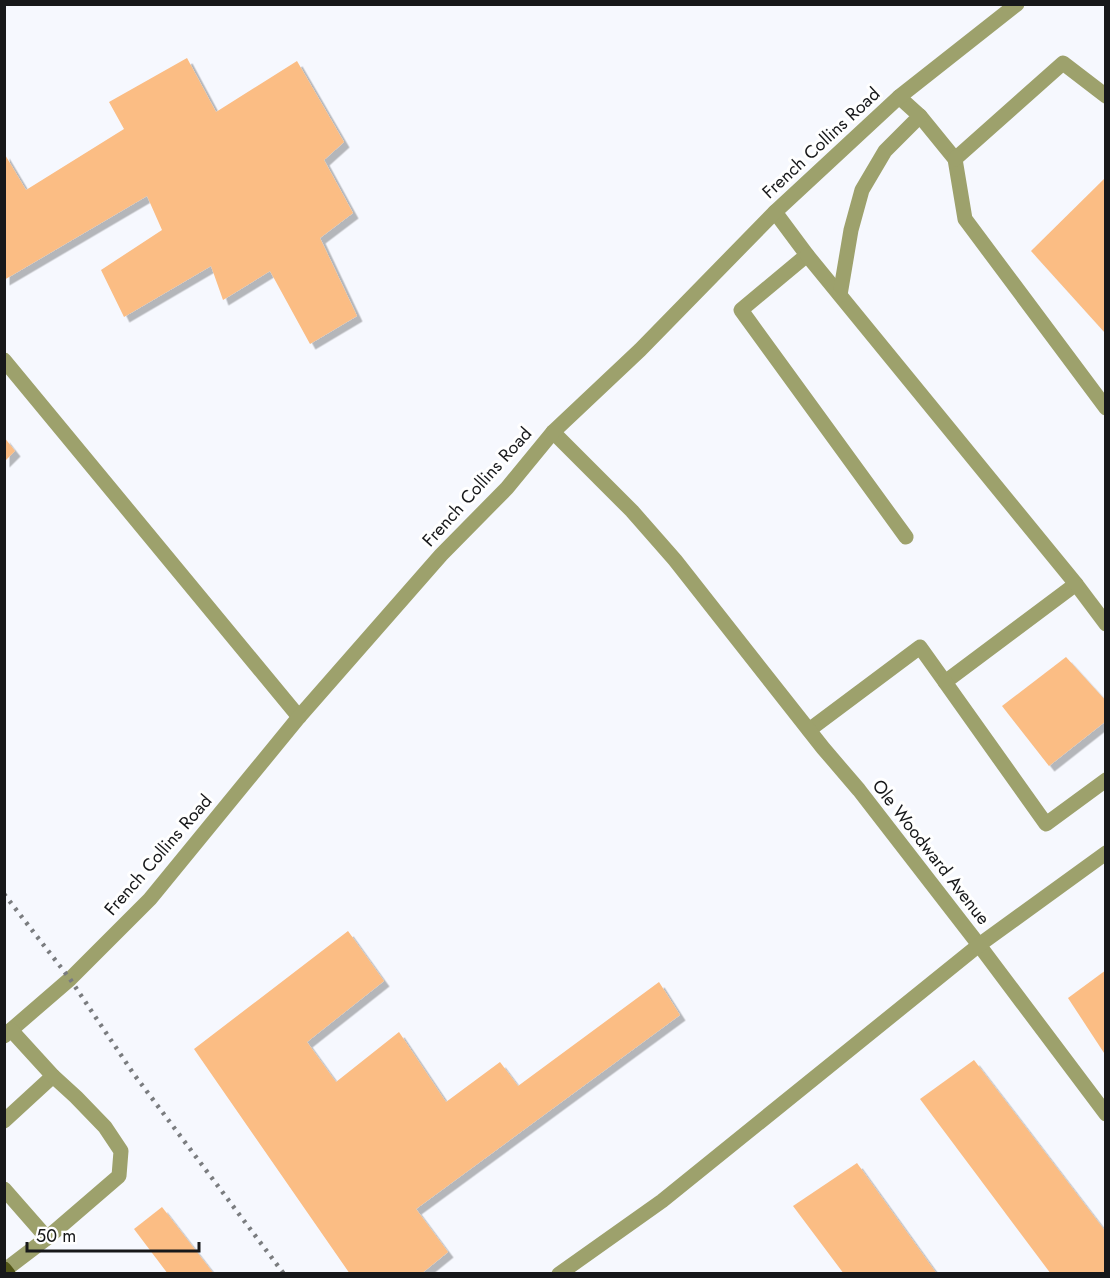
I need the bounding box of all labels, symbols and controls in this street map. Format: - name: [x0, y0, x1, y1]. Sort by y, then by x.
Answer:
- street label: French Collins Road: [756, 81, 886, 205]
- street label: French Collins Road: [416, 422, 538, 552]
- street label: Ole Woodward Avenue: [866, 774, 996, 930]
- street label: French Collins Road: [98, 789, 218, 921]
- scale bar: [27, 1215, 200, 1253]
- text: 50 m: [36, 1223, 76, 1249]

